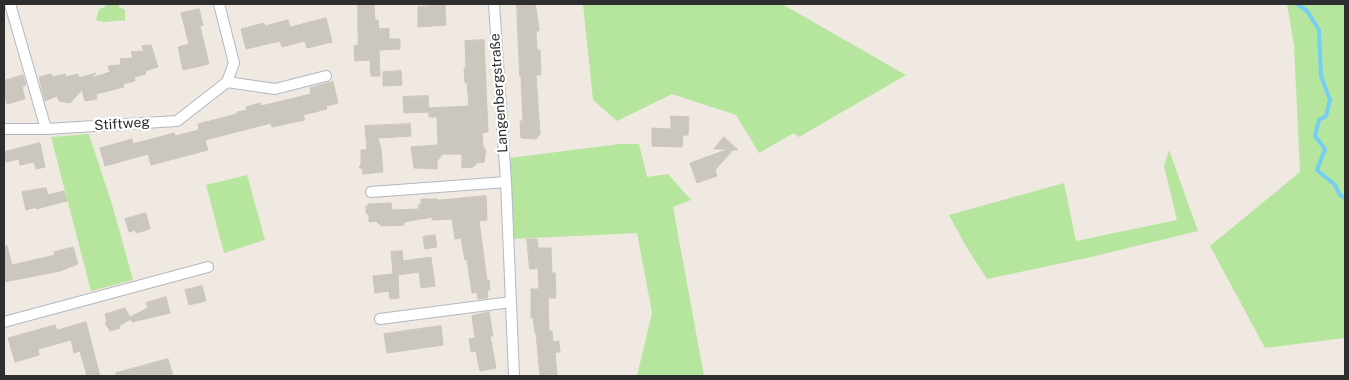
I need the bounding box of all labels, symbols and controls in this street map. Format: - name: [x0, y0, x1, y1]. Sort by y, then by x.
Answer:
- street label: Langenbergstraße: [486, 33, 512, 153]
- street label: Stiftweg: [94, 114, 150, 134]

